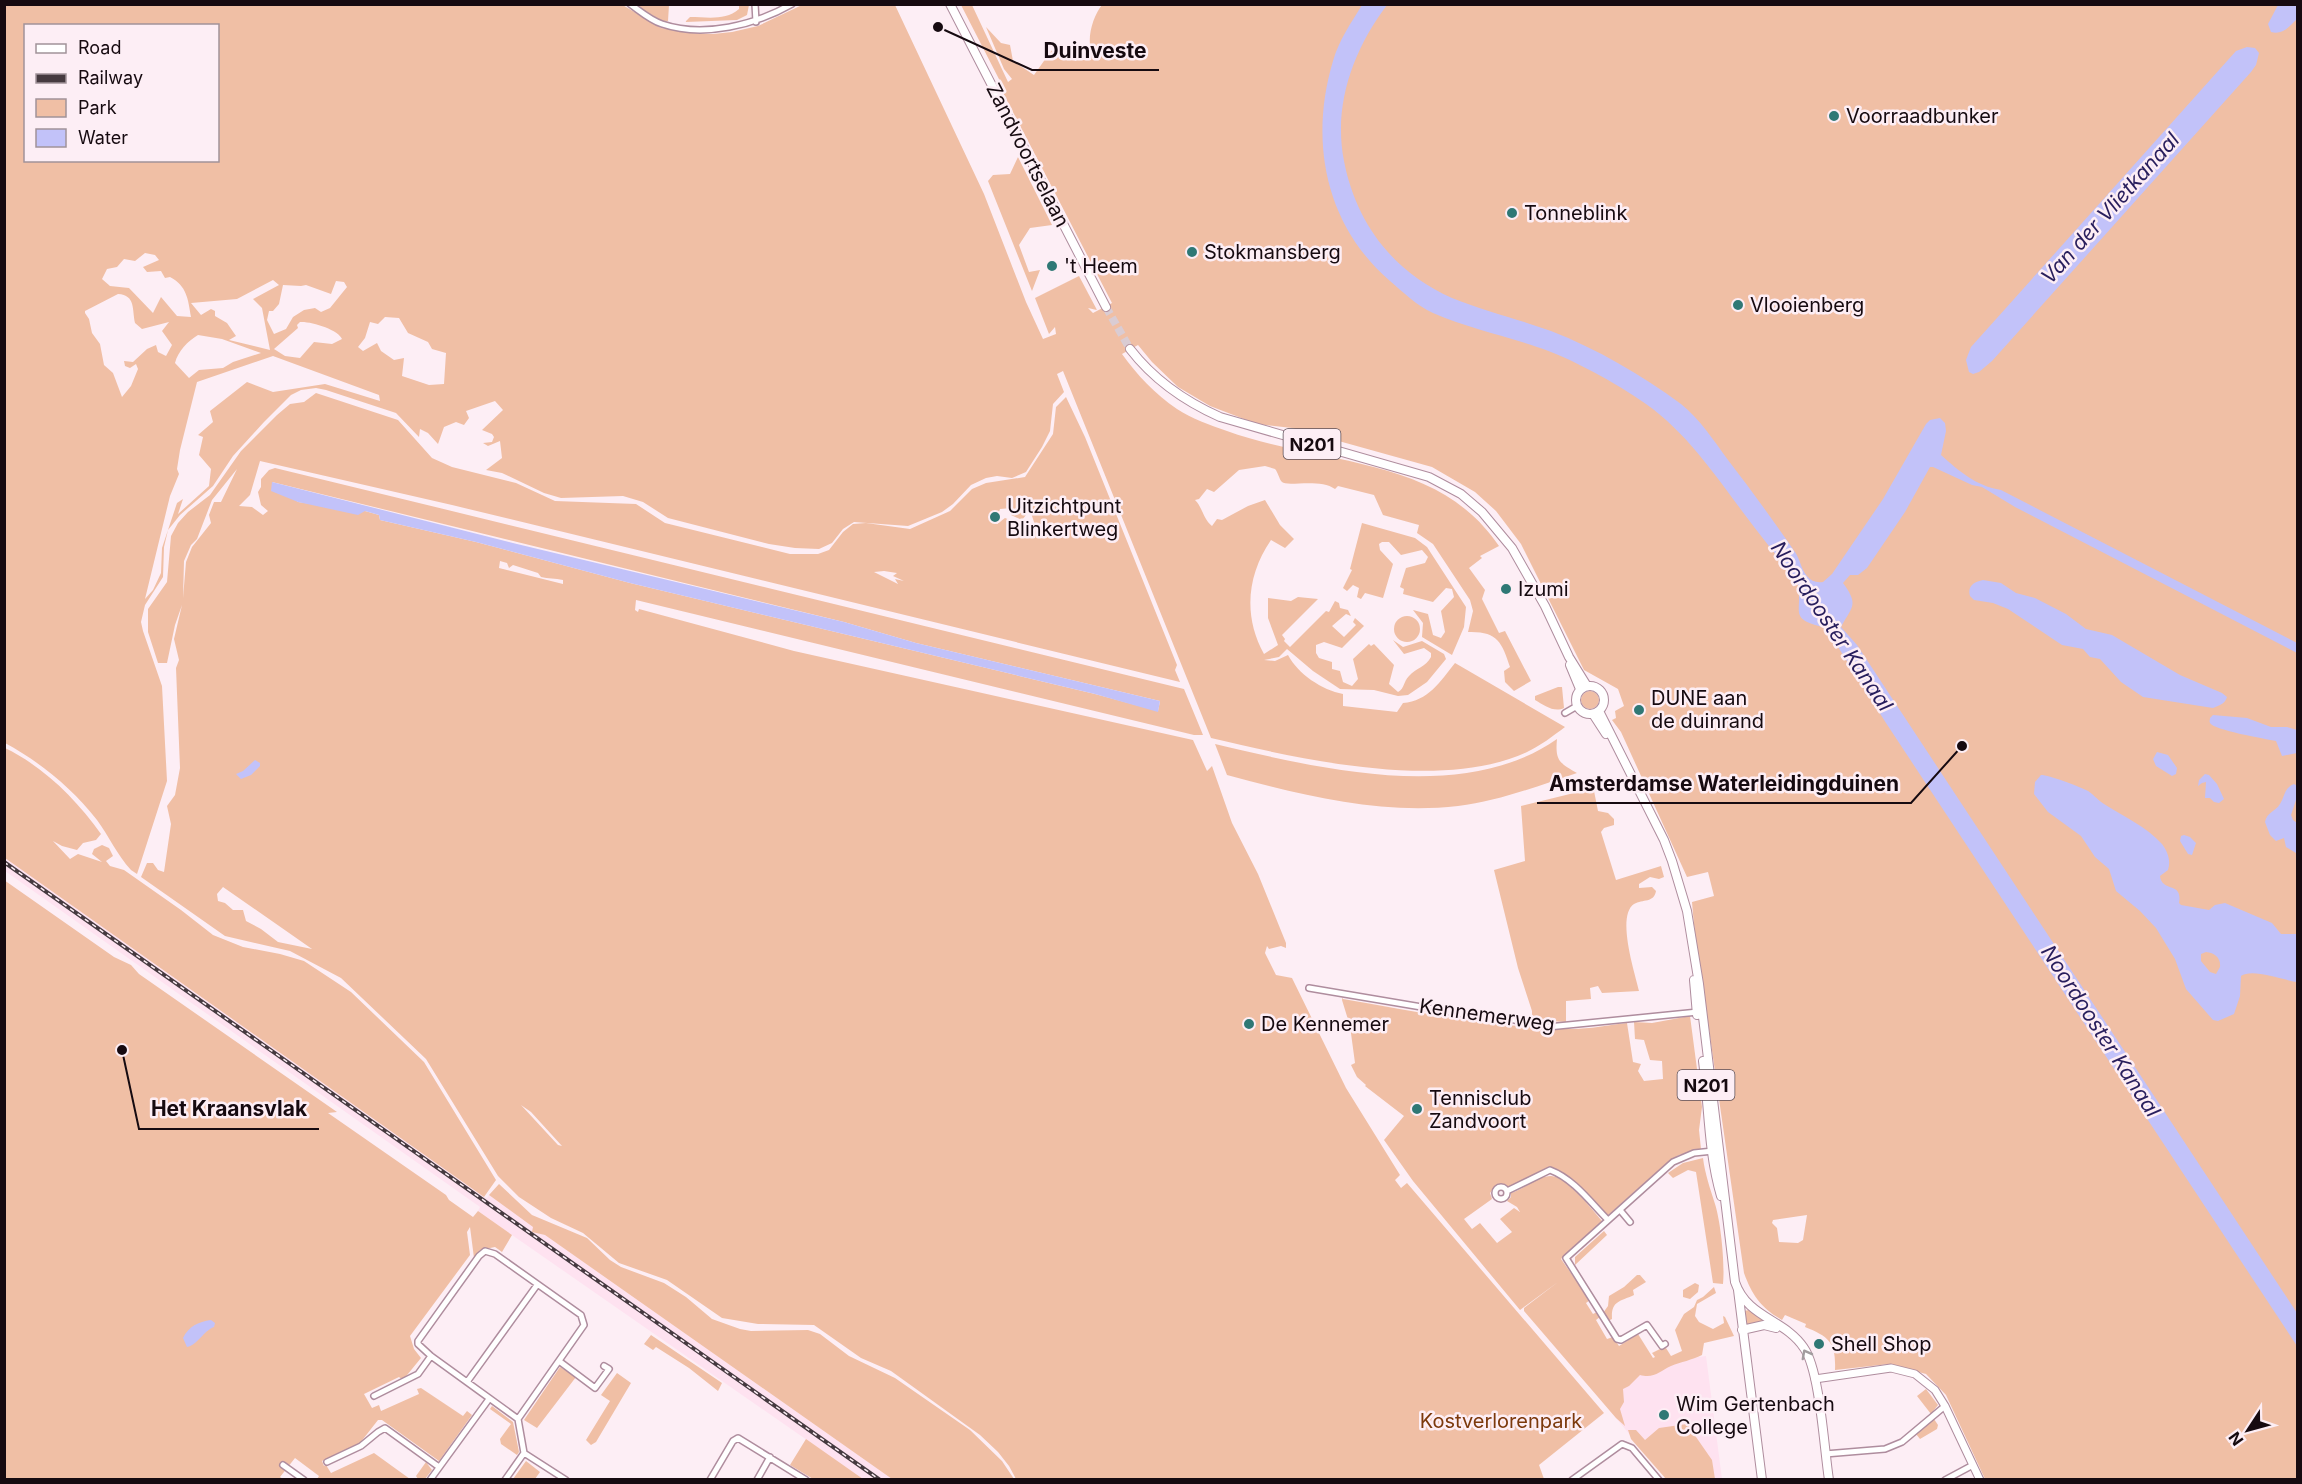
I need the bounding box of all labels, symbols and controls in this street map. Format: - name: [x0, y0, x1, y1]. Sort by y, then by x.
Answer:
- legend: [24, 24, 219, 162]
- callout: Duinveste: [1032, 31, 1159, 70]
- text: Road: [78, 37, 121, 58]
- text: Duinveste: [1043, 38, 1147, 63]
- text: Railway: [78, 67, 143, 88]
- street label: Zandvoortselaan: [981, 79, 1075, 231]
- text: Park: [78, 97, 117, 118]
- place label: Voorraadbunker: [1846, 104, 1999, 128]
- marker: Voorraadbunker: [1827, 109, 1841, 123]
- text: Water: [78, 127, 128, 148]
- water label: Van der Vlietkanaal: [2036, 127, 2185, 289]
- place label: Tonneblink: [1524, 201, 1627, 225]
- marker: Tonneblink: [1505, 206, 1519, 220]
- place label: Stokmansberg: [1204, 240, 1341, 264]
- marker: Stokmansberg: [1185, 245, 1199, 259]
- place label: 't Heem: [1064, 254, 1138, 278]
- marker: 't Heem: [1045, 259, 1059, 273]
- place label: Vlooienberg: [1750, 293, 1864, 317]
- marker: Vlooienberg: [1731, 298, 1745, 312]
- road number: N201: [1284, 429, 1340, 459]
- place label: Uitzichtpunt Blinkertweg: [1007, 494, 1122, 541]
- marker: Uitzichtpunt Blinkertweg: [988, 510, 1002, 524]
- water label: Noordooster Kanaal: [1766, 536, 1899, 717]
- place label: Izumi: [1518, 577, 1569, 601]
- marker: Izumi: [1499, 582, 1513, 596]
- place label: DUNE aan de duinrand: [1651, 686, 1764, 733]
- marker: DUNE aan de duinrand: [1632, 703, 1646, 717]
- callout: Amsterdamse Waterleidingduinen: [1537, 764, 1911, 803]
- text: Amsterdamse Waterleidingduinen: [1549, 771, 1899, 796]
- water label: Noordooster Kanaal: [2036, 940, 2166, 1122]
- street label: Kennemerweg: [1418, 994, 1556, 1036]
- place label: De Kennemer: [1261, 1012, 1389, 1036]
- marker: De Kennemer: [1242, 1017, 1256, 1031]
- road number: N201: [1678, 1070, 1734, 1100]
- place label: Tennisclub Zandvoort: [1429, 1086, 1531, 1133]
- callout: Het Kraansvlak: [139, 1090, 319, 1129]
- text: Het Kraansvlak: [151, 1096, 308, 1121]
- marker: Tennisclub Zandvoort: [1410, 1102, 1424, 1116]
- place label: Shell Shop: [1831, 1332, 1932, 1356]
- marker: Shell Shop: [1812, 1337, 1826, 1351]
- one-way arrow: [1802, 1349, 1813, 1360]
- place label: Wim Gertenbach College: [1676, 1392, 1835, 1439]
- north arrow: [2218, 1400, 2278, 1460]
- marker: Wim Gertenbach College: [1657, 1408, 1671, 1422]
- park label: Kostverlorenpark: [1420, 1409, 1582, 1433]
- text: N: [2224, 1428, 2248, 1450]

